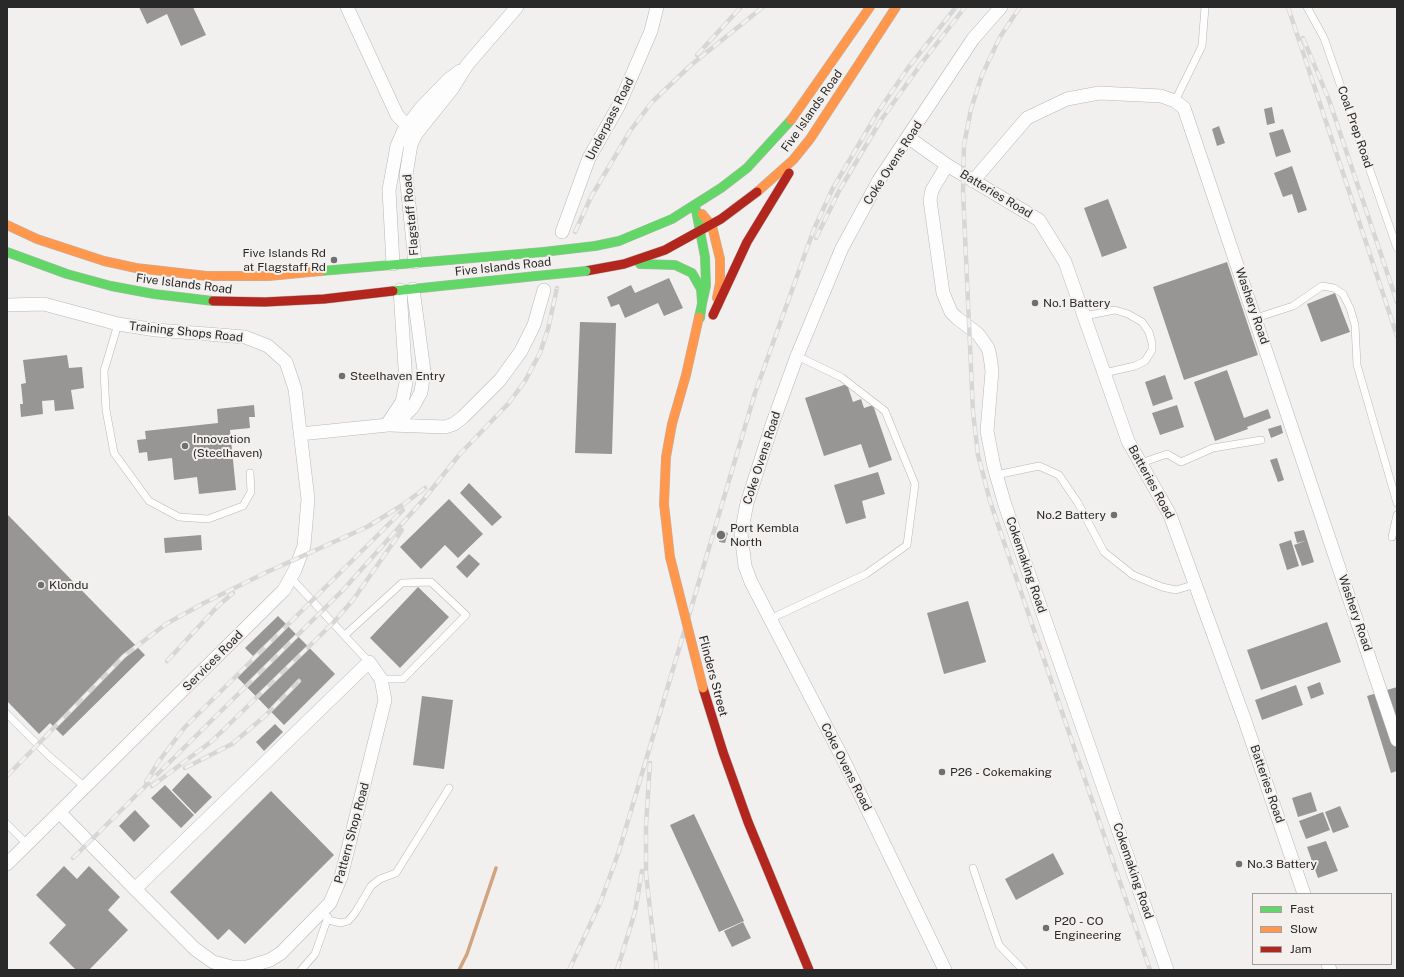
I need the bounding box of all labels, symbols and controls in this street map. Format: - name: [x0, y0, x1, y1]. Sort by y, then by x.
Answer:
- street label: Five Islands Road: [778, 67, 846, 155]
- street label: Underpass Road: [583, 75, 637, 163]
- street label: Coal Prep Road: [1334, 84, 1376, 170]
- street label: Coke Ovens Road: [861, 118, 925, 208]
- street label: Batteries Road: [957, 167, 1035, 221]
- street label: Flagstaff Road: [400, 173, 422, 257]
- place label: Five Islands Rd at Flagstaff Rd: [242, 246, 326, 274]
- marker: Five Islands Rd at Flagstaff Rd: [329, 255, 339, 265]
- street label: Five Islands Road: [454, 255, 552, 279]
- street label: Washery Road: [1232, 266, 1272, 346]
- street label: Five Islands Road: [135, 271, 233, 297]
- place label: No.1 Battery: [1043, 296, 1110, 310]
- marker: No.1 Battery: [1030, 298, 1040, 308]
- street label: Training Shops Road: [128, 319, 244, 345]
- place label: Steelhaven Entry: [350, 369, 445, 383]
- marker: Steelhaven Entry: [337, 371, 347, 381]
- street label: Coke Ovens Road: [740, 410, 784, 506]
- place label: Innovation (Steelhaven): [193, 432, 263, 460]
- marker: Innovation (Steelhaven): [180, 441, 190, 451]
- street label: Batteries Road: [1125, 443, 1177, 521]
- place label: No.2 Battery: [1036, 508, 1106, 522]
- marker: No.2 Battery: [1109, 510, 1119, 520]
- street label: Cokemaking Road: [1003, 515, 1049, 615]
- place label: Port Kembla North: [730, 521, 799, 549]
- marker: Port Kembla North: [715, 529, 727, 541]
- street label: Washery Road: [1335, 573, 1375, 653]
- place label: Klondu: [49, 578, 88, 592]
- marker: Klondu: [36, 580, 46, 590]
- street label: Services Road: [180, 628, 246, 694]
- street label: Flinders Street: [695, 634, 731, 718]
- street label: Coke Ovens Road: [818, 721, 874, 813]
- street label: Batteries Road: [1247, 743, 1287, 825]
- place label: P26 - Cokemaking: [950, 765, 1052, 779]
- marker: P26 - Cokemaking: [937, 767, 947, 777]
- street label: Pattern Shop Road: [332, 781, 372, 885]
- street label: Cokemaking Road: [1110, 821, 1156, 921]
- place label: No.3 Battery: [1247, 857, 1317, 871]
- marker: No.3 Battery: [1234, 859, 1244, 869]
- legend: [1252, 893, 1392, 965]
- text: Fast: [1290, 902, 1314, 916]
- place label: P20 - CO Engineering: [1054, 914, 1121, 942]
- text: Slow: [1290, 922, 1317, 936]
- marker: P20 - CO Engineering: [1041, 923, 1051, 933]
- text: Jam: [1290, 942, 1312, 956]

